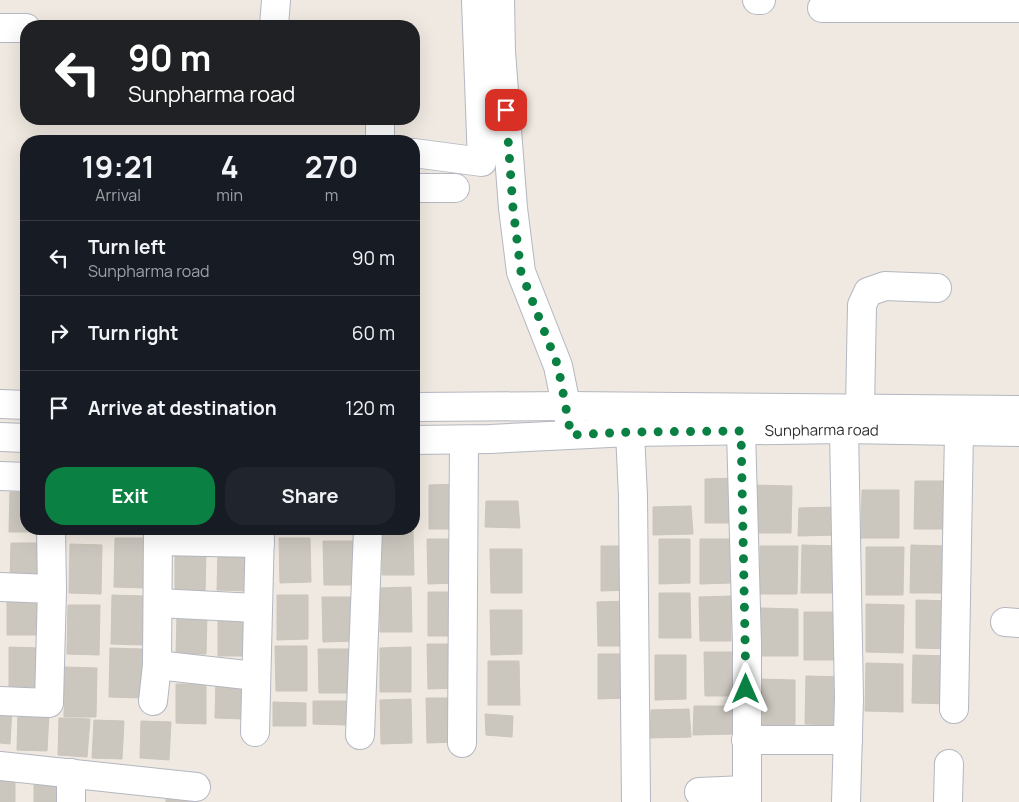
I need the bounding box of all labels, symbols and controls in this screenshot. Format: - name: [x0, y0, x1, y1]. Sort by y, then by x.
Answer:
- text: 90 m: [128, 34, 211, 82]
- icon: left: [45, 40, 110, 105]
- text: Sunpharma road: [128, 79, 295, 109]
- pin: [485, 89, 527, 131]
- icon: arrive: [492, 96, 520, 124]
- text: 19:21: [82, 146, 155, 187]
- text: 4: [221, 146, 239, 187]
- text: 270: [305, 146, 358, 187]
- text: Arrival: [95, 184, 141, 206]
- text: min: [216, 184, 243, 206]
- text: m: [325, 184, 338, 206]
- text: Turn left: [88, 234, 166, 260]
- icon: left: [45, 244, 73, 272]
- text: 90 m: [352, 245, 395, 271]
- text: Sunpharma road: [88, 260, 210, 282]
- icon: right: [45, 319, 73, 347]
- text: Turn right: [88, 320, 178, 346]
- text: 60 m: [352, 320, 395, 346]
- icon: arrive: [45, 394, 73, 422]
- text: Arrive at destination: [88, 395, 277, 421]
- text: 120 m: [345, 395, 395, 421]
- street label: Sunpharma road: [765, 418, 879, 441]
- button: Exit: [45, 467, 215, 525]
- button: Share: [225, 467, 395, 525]
- position arrow: [719, 662, 771, 714]

